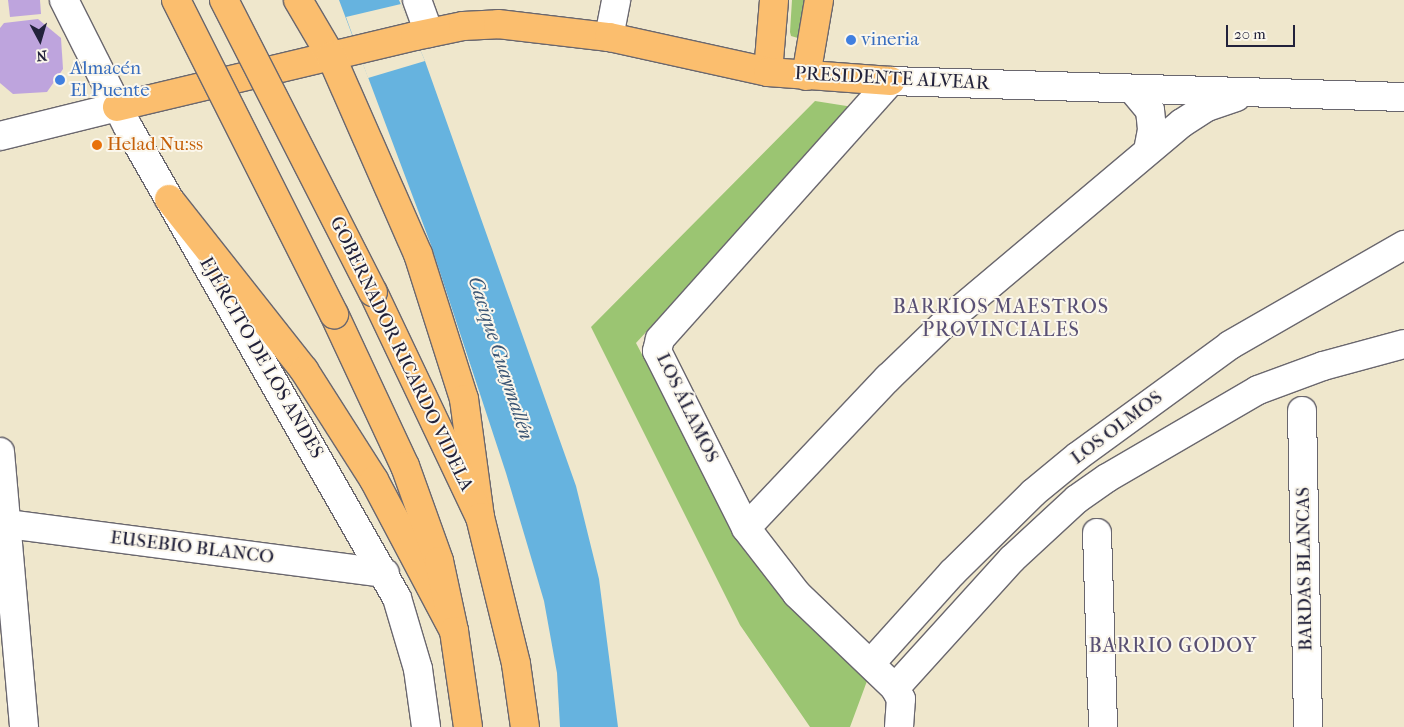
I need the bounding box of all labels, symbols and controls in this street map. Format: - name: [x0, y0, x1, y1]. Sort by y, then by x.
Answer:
- north arrow: [15, 15, 65, 65]
- scale bar: [1229, 15, 1298, 47]
- text: 20 m: [1234, 25, 1266, 43]
- place label: vineria: [861, 29, 919, 51]
- marker: vineria: [845, 34, 857, 46]
- text: N: [35, 46, 48, 64]
- place label: Almacén El Puente: [70, 58, 150, 102]
- street label: PRESIDENTE ALVEAR: [794, 63, 990, 95]
- marker: Almacén El Puente: [54, 74, 66, 86]
- place label: Helad Nu:ss: [107, 134, 203, 156]
- marker: Helad Nu:ss: [91, 139, 103, 151]
- street label: GOBERNADOR RICARDO VIDELA: [324, 213, 478, 495]
- street label: EJÉRCITO DE LOS ANDES: [194, 253, 328, 463]
- water label: Cacique Guaymallén: [463, 273, 539, 443]
- district label: BARRIOS MAESTROS PROVINCIALES: [891, 294, 1111, 341]
- street label: LOS ÁLAMOS: [651, 350, 723, 466]
- street label: LOS OLMOS: [1067, 386, 1167, 470]
- street label: BARDAS BLANCAS: [1292, 487, 1318, 651]
- street label: EUSEBIO BLANCO: [109, 527, 275, 569]
- district label: BARRIO GODOY: [1087, 633, 1259, 657]

